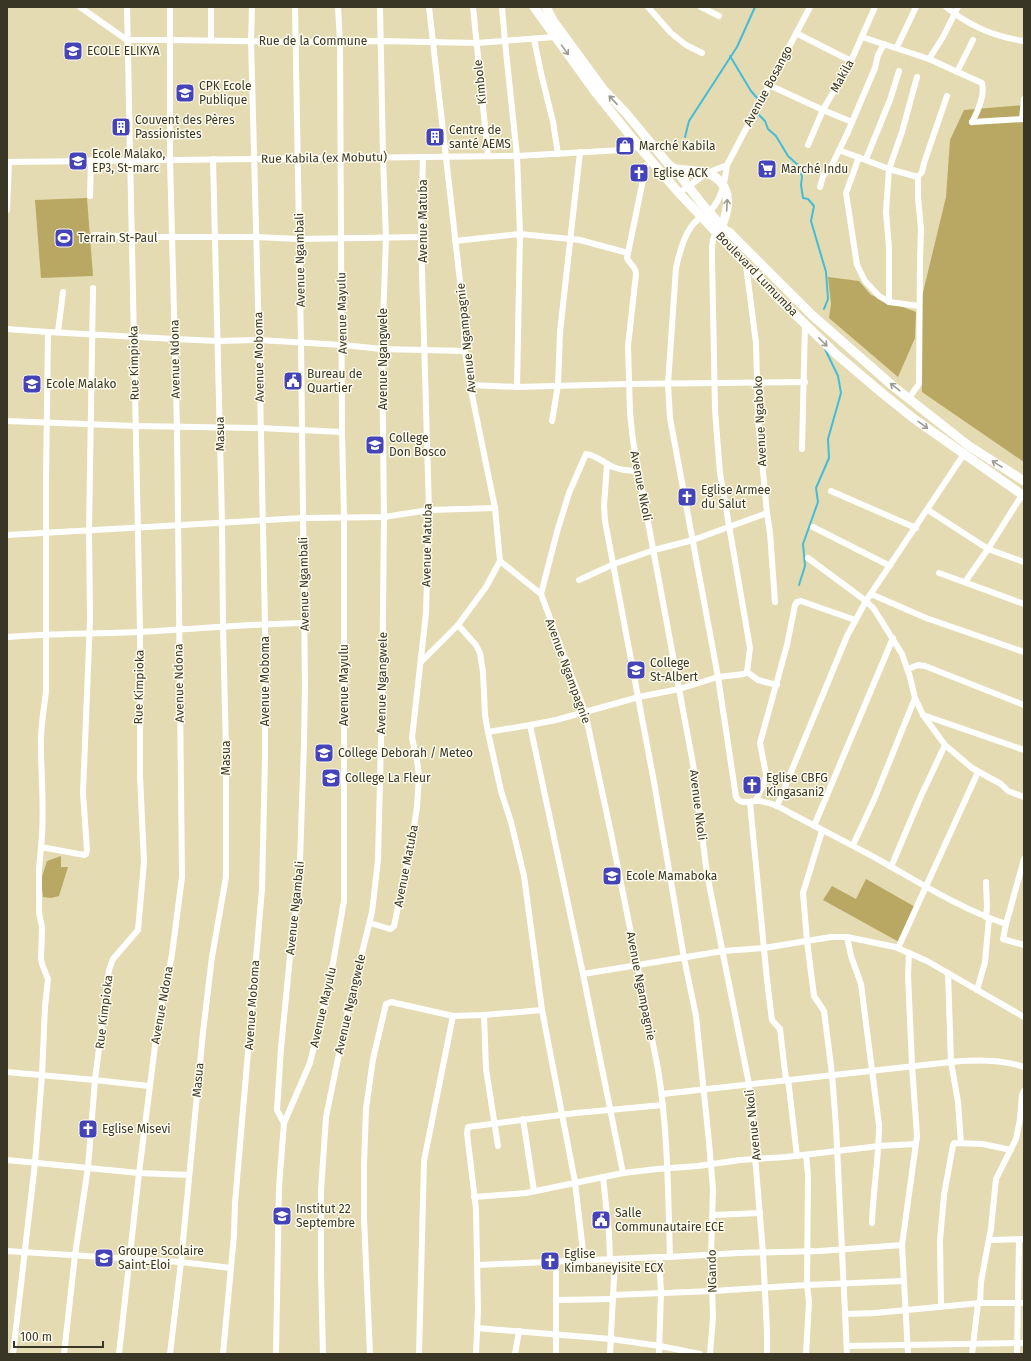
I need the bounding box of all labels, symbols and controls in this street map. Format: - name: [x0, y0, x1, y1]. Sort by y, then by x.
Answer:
- street label: Rue de la Commune: [259, 34, 367, 48]
- school or university icon: ECOLE ELIKYA: [62, 40, 84, 62]
- street label: Avenue Bosango: [741, 43, 795, 129]
- place label: ECOLE ELIKYA: [87, 44, 160, 58]
- one-way arrow: [561, 45, 569, 56]
- street label: Makila: [827, 57, 857, 95]
- street label: Kimbole: [471, 59, 489, 105]
- place label: CPK Ecole Publique: [199, 79, 252, 107]
- school or university icon: CPK Ecole Publique: [174, 82, 196, 104]
- one-way arrow: [609, 95, 618, 105]
- place label: Couvent des Pères Passionistes: [135, 113, 235, 141]
- building icon: Couvent des Pères Passionistes: [110, 116, 132, 138]
- place label: Centre de santé AEMS: [449, 123, 511, 151]
- building icon: Centre de santé AEMS: [424, 126, 446, 148]
- shop icon: Marché Kabila: [614, 135, 636, 157]
- place label: Marché Kabila: [639, 139, 716, 153]
- place label: Ecole Malako, EP3, St-marc: [92, 147, 166, 175]
- school or university icon: Ecole Malako, EP3, St-marc: [67, 150, 89, 172]
- street label: Rue Kabila (ex Mobutu): [261, 150, 387, 166]
- supermarket icon: Marché Indu: [756, 158, 778, 180]
- church icon: Eglise ACK: [628, 162, 650, 184]
- place label: Marché Indu: [781, 162, 848, 176]
- place label: Eglise ACK: [653, 166, 709, 180]
- street label: Avenue Matuba: [416, 179, 430, 263]
- one-way arrow: [723, 199, 730, 212]
- street label: Avenue Ngambali: [292, 213, 308, 307]
- sports icon: Terrain St-Paul: [53, 227, 75, 249]
- street label: Boulevard Lumumba: [713, 229, 801, 319]
- place label: Terrain St-Paul: [78, 231, 158, 245]
- street label: Avenue Mayulu: [334, 272, 350, 354]
- street label: Avenue Ngampagnie: [453, 282, 479, 394]
- street label: Avenue Ngangwele: [376, 308, 390, 410]
- street label: Avenue Moboma: [251, 312, 267, 402]
- street label: Avenue Ndona: [167, 319, 183, 399]
- street label: Rue Kimpioka: [126, 326, 142, 400]
- one-way arrow: [818, 337, 828, 346]
- place label: Bureau de Quartier: [307, 367, 362, 395]
- public building icon: Bureau de Quartier: [282, 370, 304, 392]
- school or university icon: Ecole Malako: [21, 373, 43, 395]
- street label: Avenue Ngaboko: [751, 375, 769, 467]
- place label: Ecole Malako: [46, 377, 117, 391]
- one-way arrow: [889, 383, 900, 392]
- street label: Masua: [213, 416, 227, 452]
- one-way arrow: [917, 421, 928, 429]
- place label: College Don Bosco: [389, 431, 446, 459]
- school or university icon: College Don Bosco: [364, 434, 386, 456]
- street label: Avenue Nkoli: [627, 450, 655, 522]
- one-way arrow: [991, 459, 1003, 467]
- place label: Eglise Armee du Salut: [701, 483, 771, 511]
- church icon: Eglise Armee du Salut: [676, 486, 698, 508]
- street label: Avenue Matuba: [419, 503, 435, 587]
- street label: Avenue Ngambali: [296, 537, 312, 631]
- street label: Avenue Ngampagnie: [542, 617, 594, 725]
- street label: Avenue Ngangwele: [374, 632, 390, 734]
- street label: Avenue Moboma: [258, 636, 272, 726]
- street label: Avenue Ndona: [171, 643, 187, 723]
- street label: Avenue Mayulu: [337, 644, 351, 726]
- street label: Rue Kimpioka: [131, 650, 147, 724]
- place label: College St-Albert: [650, 656, 699, 684]
- school or university icon: College St-Albert: [625, 659, 647, 681]
- street label: Masua: [219, 741, 233, 775]
- school or university icon: College Deborah / Meteo: [313, 742, 335, 764]
- place label: College Deborah / Meteo: [338, 746, 473, 760]
- school or university icon: College La Fleur: [320, 767, 342, 789]
- street label: Avenue Nkoli: [687, 769, 709, 841]
- place label: College La Fleur: [345, 771, 431, 785]
- place label: Eglise CBFG Kingasani2: [766, 771, 828, 799]
- church icon: Eglise CBFG Kingasani2: [741, 774, 763, 796]
- street label: Avenue Matuba: [391, 824, 421, 908]
- street label: Avenue Ngambali: [283, 860, 307, 956]
- school or university icon: Ecole Mamaboka: [601, 865, 623, 887]
- place label: Ecole Mamaboka: [626, 869, 717, 883]
- street label: Avenue Ngampagnie: [624, 930, 658, 1042]
- street label: Avenue Ngangwele: [332, 953, 368, 1055]
- street label: Avenue Moboma: [242, 959, 262, 1051]
- street label: Avenue Ndona: [148, 965, 176, 1045]
- street label: Avenue Mayulu: [307, 965, 339, 1049]
- street label: Rue Kimpioka: [92, 974, 116, 1050]
- street label: Masua: [190, 1062, 206, 1098]
- street label: Avenue Nkoli: [742, 1089, 764, 1161]
- church icon: Eglise Misevi: [77, 1118, 99, 1140]
- place label: Eglise Misevi: [102, 1122, 171, 1136]
- place label: Institut 22 Septembre: [296, 1202, 355, 1230]
- school or university icon: Institut 22 Septembre: [271, 1205, 293, 1227]
- place label: Salle Communautaire ECE: [615, 1206, 724, 1234]
- public building icon: Salle Communautaire ECE: [590, 1209, 612, 1231]
- place label: Groupe Scolaire Saint-Eloi: [118, 1244, 204, 1272]
- school or university icon: Groupe Scolaire Saint-Eloi: [93, 1247, 115, 1269]
- place label: Eglise Kimbaneyisite ECX: [564, 1247, 664, 1275]
- street label: NGando: [705, 1249, 719, 1293]
- church icon: Eglise Kimbaneyisite ECX: [539, 1250, 561, 1272]
- scale bar: [14, 1323, 103, 1349]
- text: 100 m: [20, 1330, 52, 1344]

